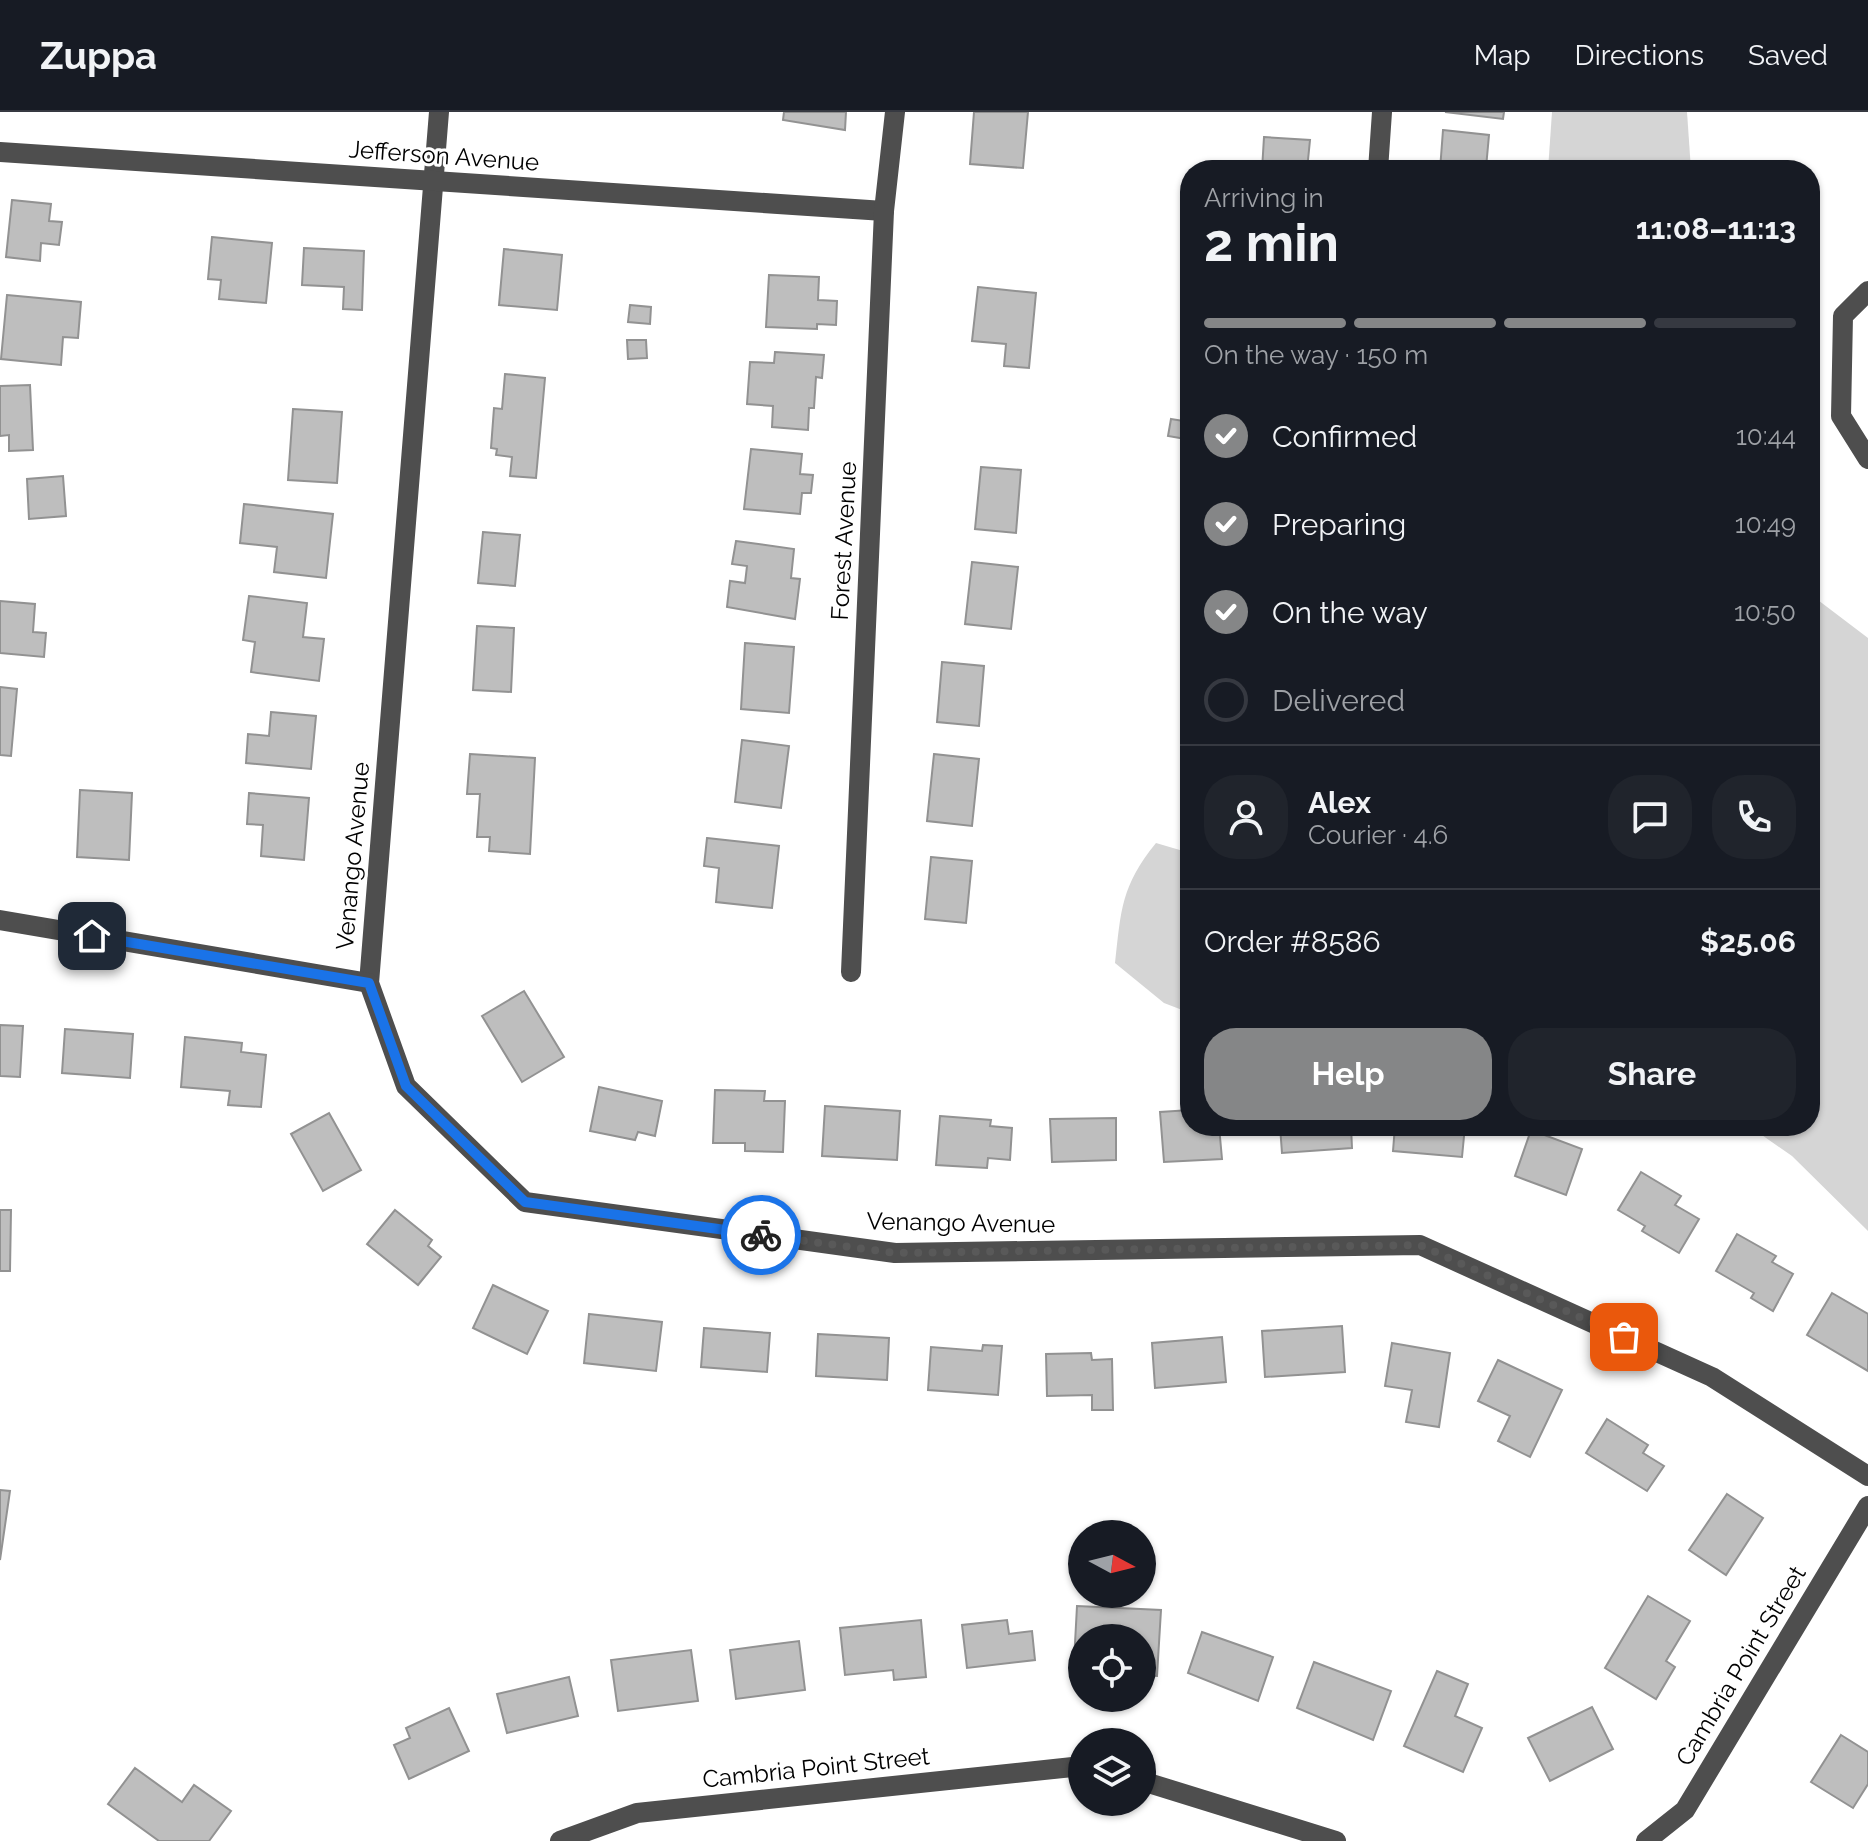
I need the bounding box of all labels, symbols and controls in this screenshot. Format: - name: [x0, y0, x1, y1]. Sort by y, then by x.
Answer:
- text: Zuppa: [40, 33, 157, 78]
- text: Map: [1474, 39, 1531, 72]
- text: Directions: [1575, 39, 1704, 72]
- text: Saved: [1748, 39, 1828, 72]
- street label: Jefferson Avenue: [348, 134, 540, 177]
- text: Arriving in: [1204, 183, 1324, 213]
- text: 11:08–11:13: [1636, 211, 1796, 246]
- text: 2 min: [1204, 212, 1339, 273]
- text: On the way · 150 m: [1204, 340, 1428, 370]
- icon: check: [1204, 414, 1248, 458]
- text: Confirmed: [1272, 419, 1417, 454]
- text: 10:44: [1736, 421, 1796, 451]
- street label: Forest Avenue: [825, 461, 862, 621]
- icon: check: [1204, 502, 1248, 546]
- text: Preparing: [1272, 507, 1406, 542]
- text: 10:49: [1735, 509, 1796, 539]
- icon: check: [1204, 590, 1248, 634]
- text: On the way: [1272, 595, 1428, 630]
- text: 10:50: [1734, 597, 1796, 627]
- text: Delivered: [1272, 683, 1405, 718]
- street label: Venango Avenue: [330, 761, 375, 951]
- button: person: [1204, 775, 1288, 859]
- button: chat: [1608, 775, 1692, 859]
- button: phone: [1712, 775, 1796, 859]
- text: Alex: [1308, 785, 1371, 820]
- text: Courier · 4.6: [1308, 820, 1448, 850]
- pin: [58, 902, 126, 970]
- icon: home: [70, 914, 114, 958]
- text: Order #8586: [1204, 924, 1381, 959]
- text: $25.06: [1700, 924, 1796, 959]
- button: Help: [1204, 1028, 1492, 1120]
- button: Share: [1508, 1028, 1796, 1120]
- courier: [721, 1195, 801, 1275]
- street label: Venango Avenue: [866, 1206, 1056, 1239]
- icon: bike: [739, 1213, 783, 1257]
- pin: [1590, 1303, 1658, 1371]
- icon: bag: [1602, 1315, 1646, 1359]
- north arrow: [1068, 1520, 1156, 1608]
- map controls: [1068, 1520, 1156, 1816]
- street label: Cambria Point Street: [1669, 1561, 1812, 1771]
- button: locate: [1068, 1624, 1156, 1712]
- button: layers: [1068, 1728, 1156, 1816]
- street label: Cambria Point Street: [701, 1741, 931, 1794]

